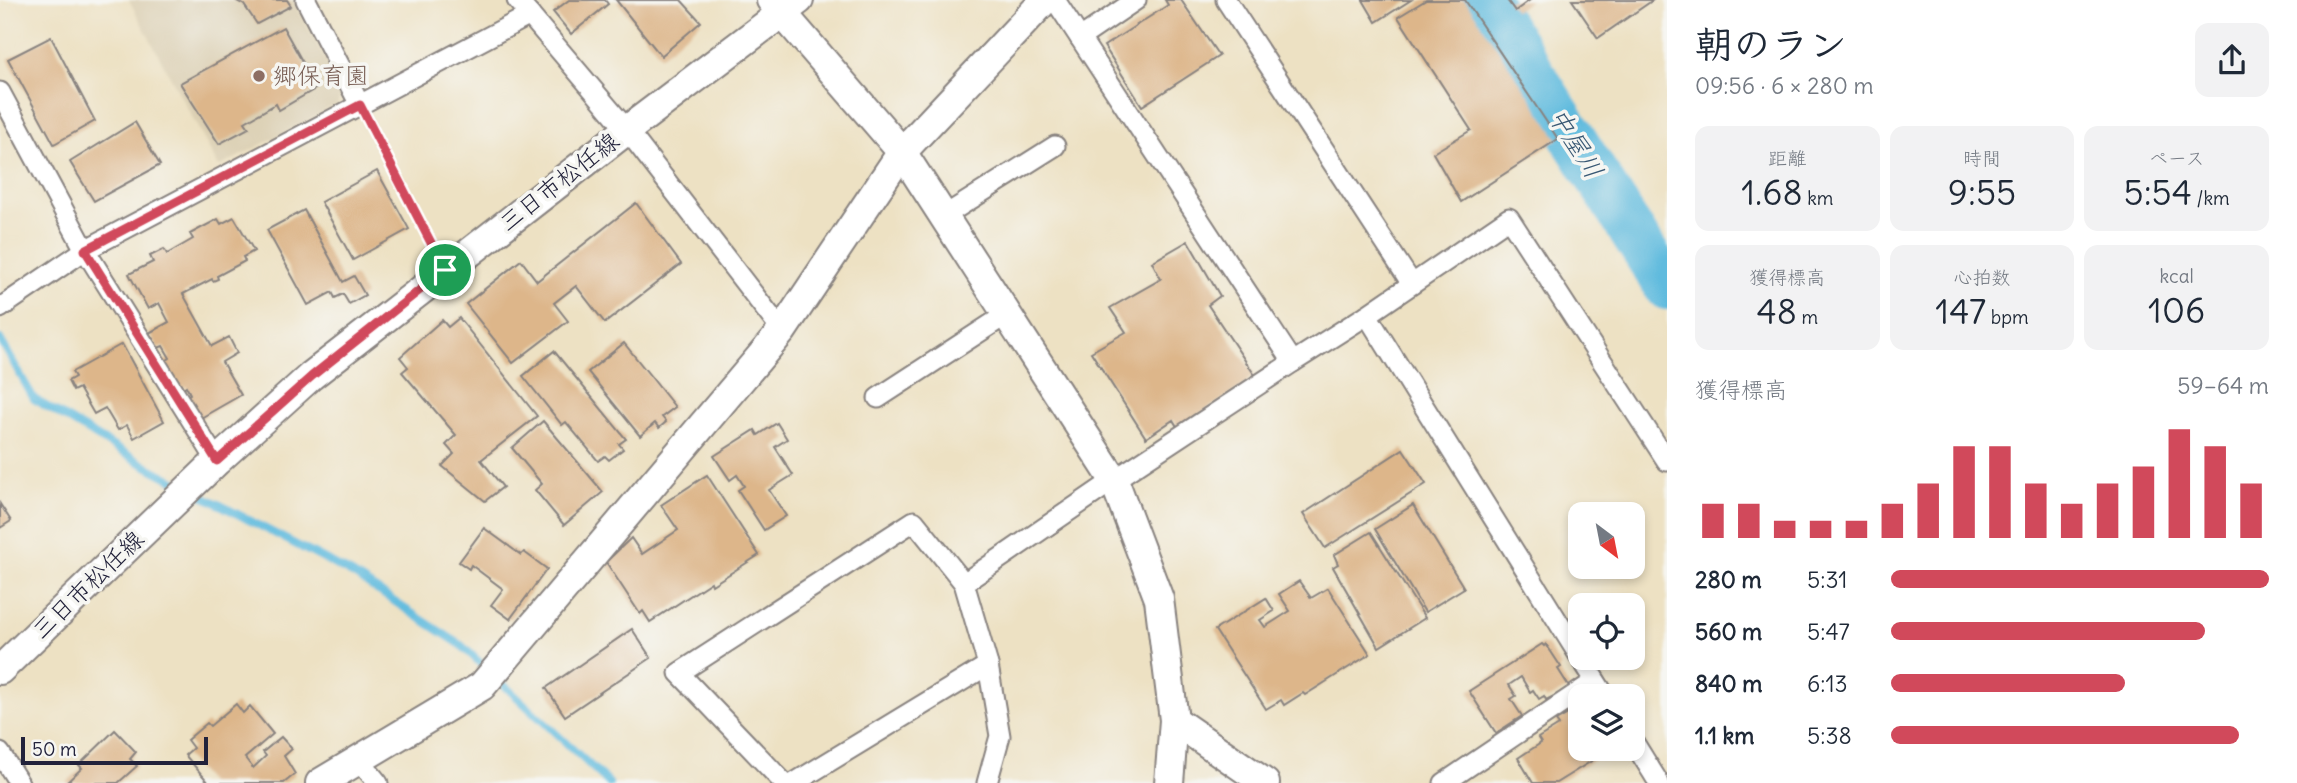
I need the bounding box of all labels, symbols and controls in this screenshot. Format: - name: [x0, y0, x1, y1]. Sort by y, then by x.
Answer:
- text: 朝のラン: [1695, 21, 1847, 68]
- button: share: [2195, 23, 2269, 97]
- place label: 郷保育園: [273, 60, 369, 90]
- marker: 郷保育園: [251, 68, 267, 84]
- text: 09:56 · 6 × 280 m: [1695, 71, 1874, 100]
- water label: 中屋川: [1542, 101, 1611, 185]
- street label: 三日市松任線: [492, 125, 624, 237]
- text: 距離: [1768, 146, 1806, 170]
- text: 時間: [1963, 146, 2001, 170]
- text: ペース: [2149, 146, 2205, 170]
- text: 1.68: [1741, 170, 1803, 214]
- text: 9:55: [1948, 170, 2016, 214]
- text: 5:54: [2124, 170, 2192, 214]
- text: km: [1803, 186, 1834, 210]
- text: /km: [2192, 186, 2230, 210]
- pin: [415, 240, 475, 300]
- icon: arrive: [426, 251, 464, 289]
- text: kcal: [2160, 264, 2194, 288]
- text: 獲得標高: [1749, 265, 1825, 289]
- text: 心拍数: [1953, 265, 2011, 289]
- text: 106: [2148, 288, 2205, 332]
- text: 48: [1757, 289, 1797, 333]
- text: 147: [1935, 289, 1986, 333]
- text: m: [1797, 305, 1818, 329]
- text: bpm: [1986, 305, 2029, 329]
- text: 59–64 m: [2177, 371, 2269, 400]
- text: 獲得標高: [1695, 375, 1787, 404]
- north arrow: [1568, 502, 1645, 579]
- map controls: [1568, 502, 1645, 761]
- street label: 三日市松任線: [25, 523, 150, 645]
- text: 280 m: [1695, 565, 1762, 594]
- text: 5:31: [1807, 565, 1847, 594]
- button: locate: [1568, 593, 1645, 670]
- text: 560 m: [1695, 617, 1762, 646]
- text: 5:47: [1807, 617, 1850, 646]
- text: 840 m: [1695, 669, 1762, 698]
- text: 6:13: [1807, 669, 1848, 698]
- button: layers: [1568, 684, 1645, 761]
- text: 1.1 km: [1695, 721, 1754, 750]
- text: 5:38: [1807, 721, 1852, 750]
- scale bar: [21, 734, 208, 766]
- text: 50 m: [32, 737, 77, 761]

